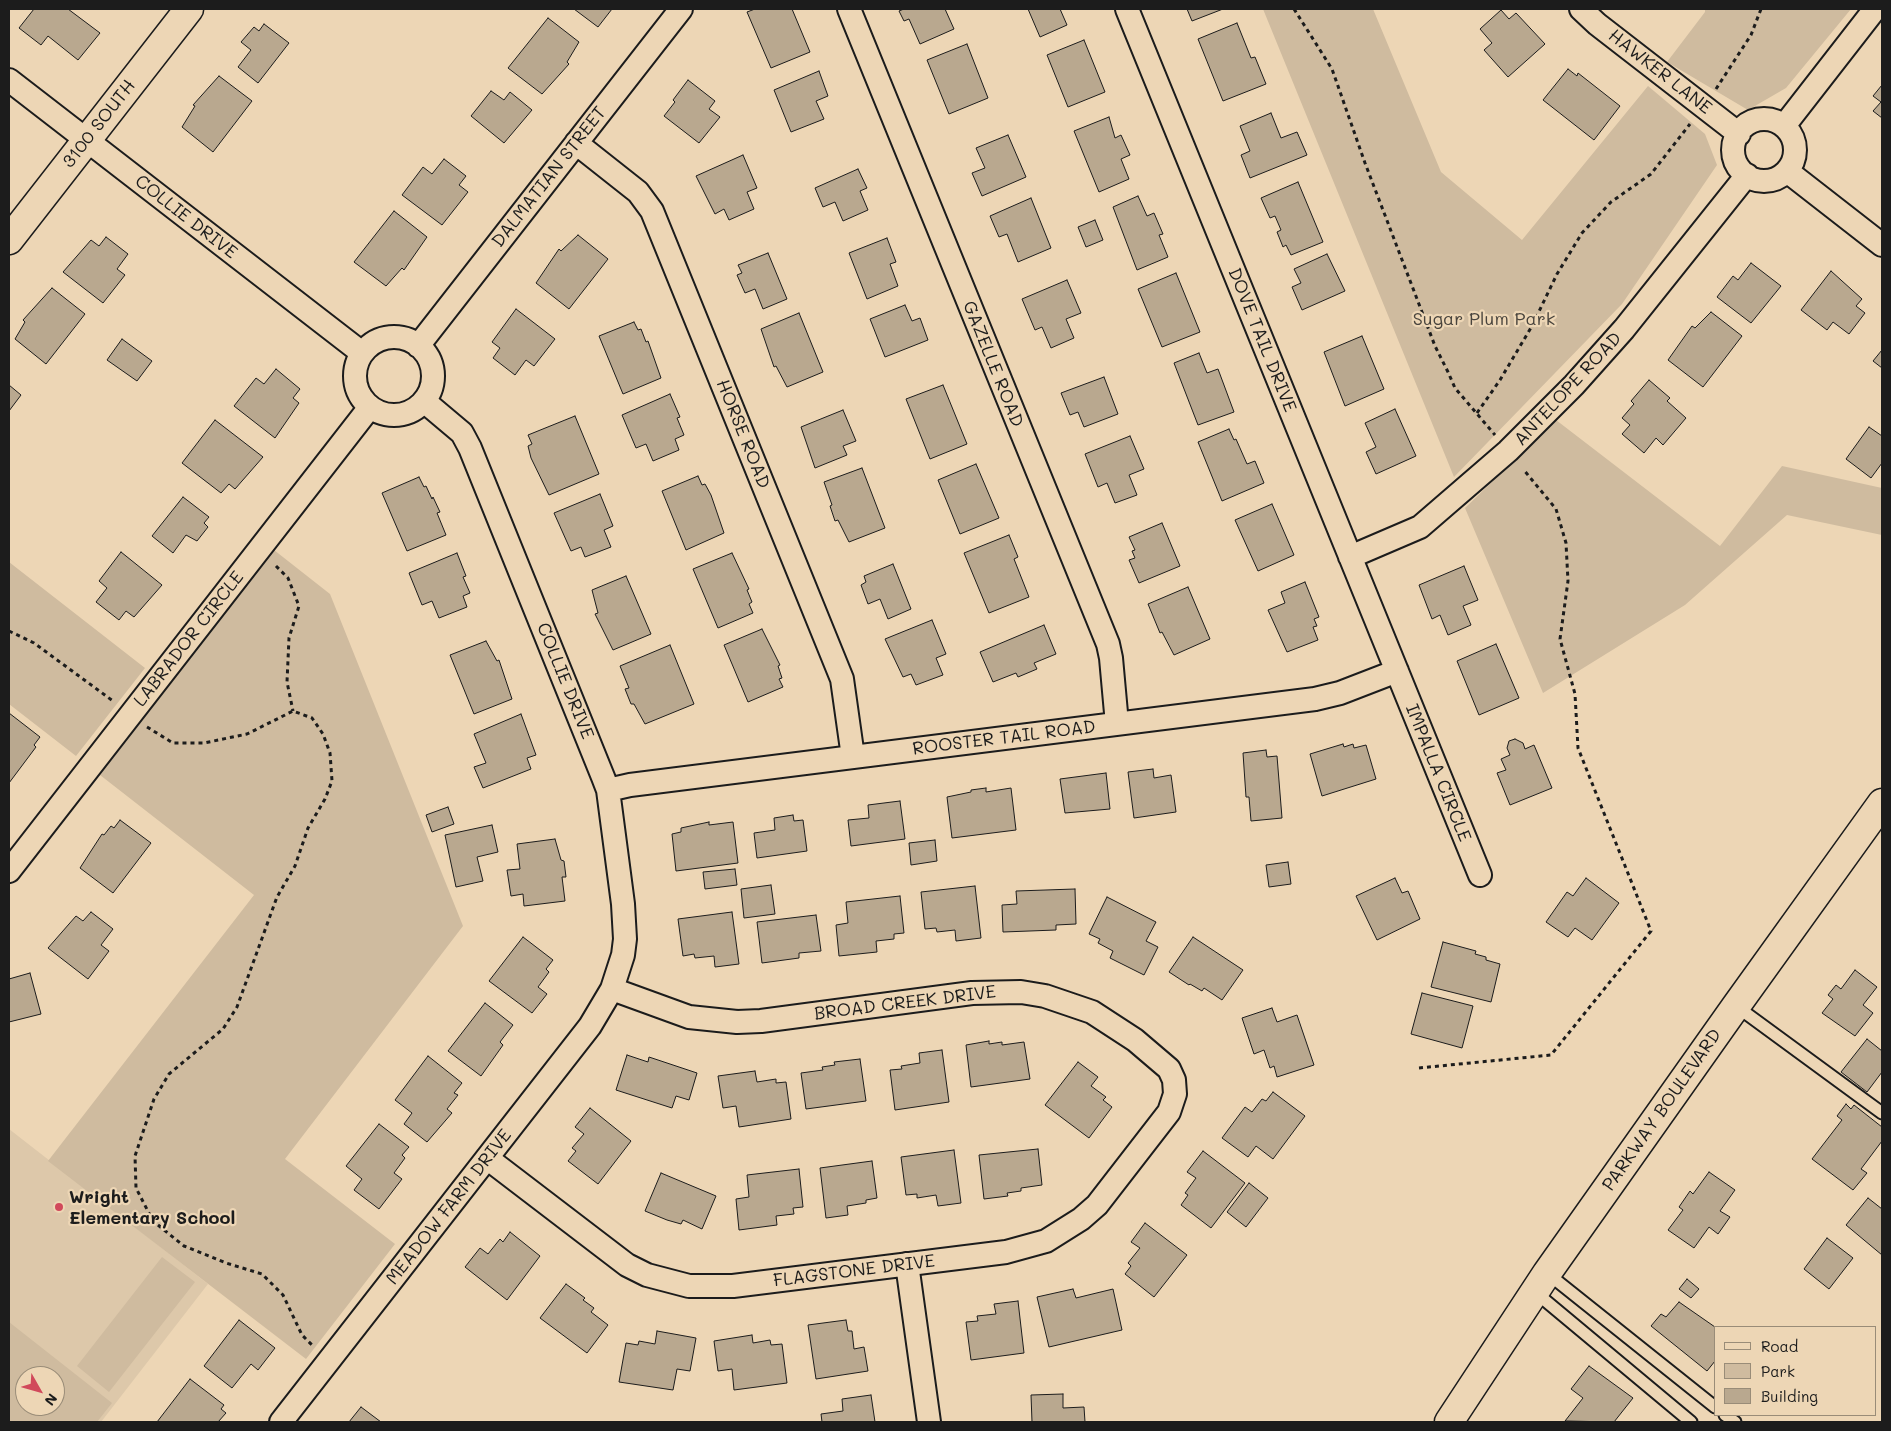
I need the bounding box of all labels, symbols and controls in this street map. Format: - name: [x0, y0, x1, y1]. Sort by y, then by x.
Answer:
- street label: HAWKER LANE: [1604, 25, 1716, 119]
- street label: 3100 SOUTH: [58, 76, 140, 172]
- street label: DALMATIAN STREET: [487, 102, 611, 252]
- street label: COLLIE DRIVE: [131, 170, 241, 264]
- street label: DOVE TAIL DRIVE: [1223, 265, 1301, 415]
- street label: GAZELLE ROAD: [958, 298, 1028, 430]
- park label: Sugar Plum Park: [1413, 308, 1555, 330]
- street label: ANTELOPE ROAD: [1510, 328, 1626, 450]
- street label: HORSE ROAD: [711, 376, 775, 492]
- street label: LABRADOR CIRCLE: [129, 567, 249, 711]
- street label: COLLIE DRIVE: [532, 620, 598, 742]
- street label: IMPALLA CIRCLE: [1401, 701, 1475, 845]
- street label: ROOSTER TAIL ROAD: [911, 716, 1097, 760]
- street label: BROAD CREEK DRIVE: [813, 981, 997, 1025]
- street label: PARKWAY BOULEVARD: [1598, 1025, 1726, 1195]
- street label: MEADOW FARM DRIVE: [382, 1125, 516, 1289]
- place label: Wright Elementary School: [69, 1186, 235, 1228]
- marker: Wright Elementary School: [53, 1201, 65, 1213]
- street label: FLAGSTONE DRIVE: [772, 1250, 936, 1292]
- legend: [1714, 1326, 1876, 1416]
- text: Road: [1761, 1336, 1798, 1356]
- text: Park: [1761, 1361, 1795, 1381]
- north arrow: [15, 1366, 65, 1416]
- text: Building: [1761, 1386, 1818, 1406]
- text: N: [41, 1390, 62, 1410]

